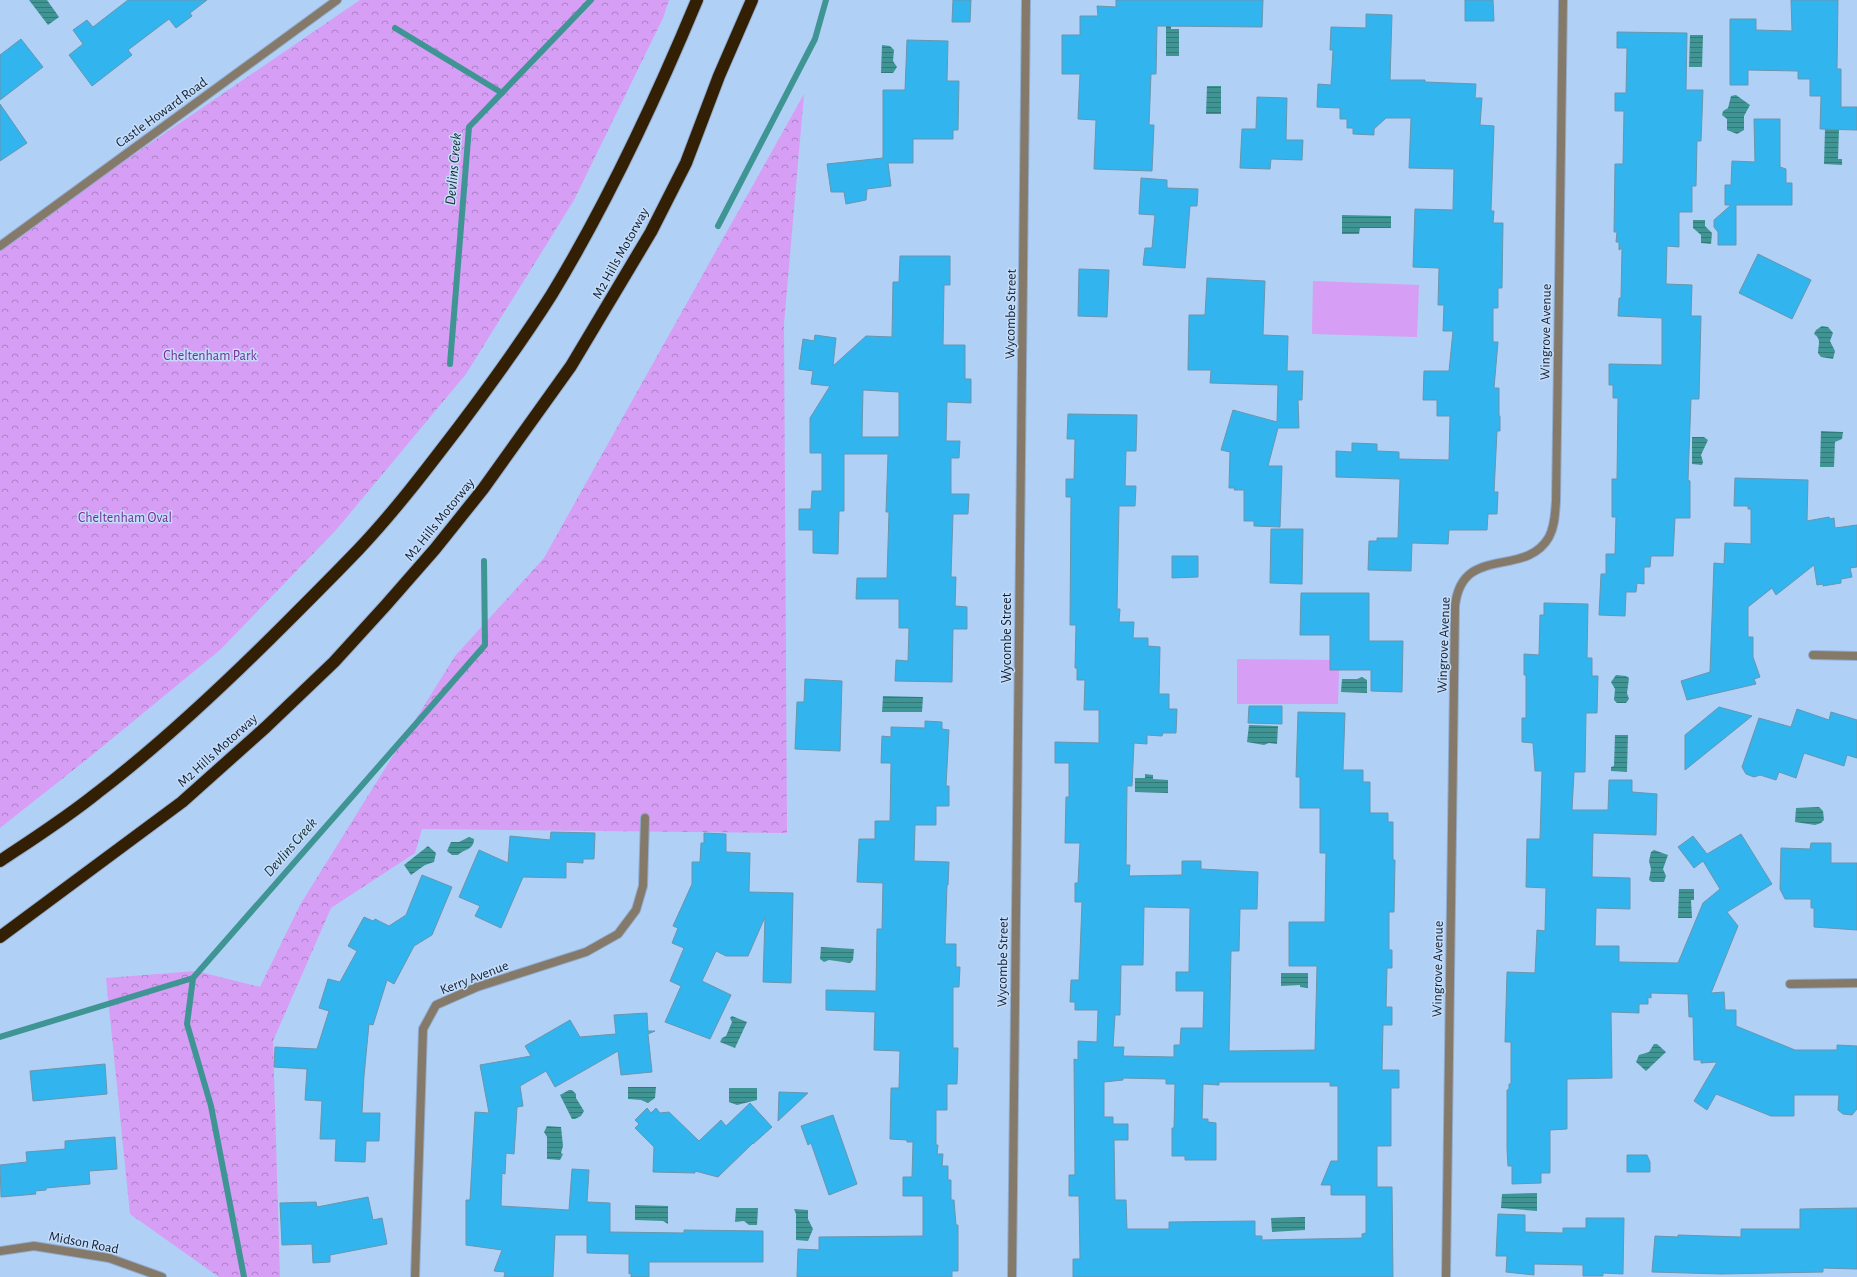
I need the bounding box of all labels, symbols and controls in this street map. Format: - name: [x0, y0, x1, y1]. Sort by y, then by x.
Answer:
- street label: Castle Howard Road: [113, 75, 210, 151]
- water label: Devlins Creek: [443, 132, 464, 206]
- street label: M2 Hills Motorway: [590, 206, 652, 301]
- street label: Wycombe Street: [1003, 268, 1019, 359]
- street label: Wingrove Avenue: [1538, 284, 1554, 380]
- park label: Cheltenham Park: [163, 349, 257, 363]
- street label: M2 Hills Motorway: [402, 476, 477, 564]
- park label: Cheltenham Oval: [78, 511, 172, 525]
- street label: Wycombe Street: [1000, 592, 1014, 683]
- street label: Wingrove Avenue: [1435, 597, 1453, 693]
- street label: M2 Hills Motorway: [175, 711, 260, 790]
- water label: Devlins Creek: [261, 815, 320, 880]
- street label: Wycombe Street: [995, 916, 1011, 1007]
- street label: Wingrove Avenue: [1430, 921, 1446, 1017]
- street label: Kerry Avenue: [438, 958, 511, 997]
- street label: Midson Road: [48, 1229, 120, 1257]

